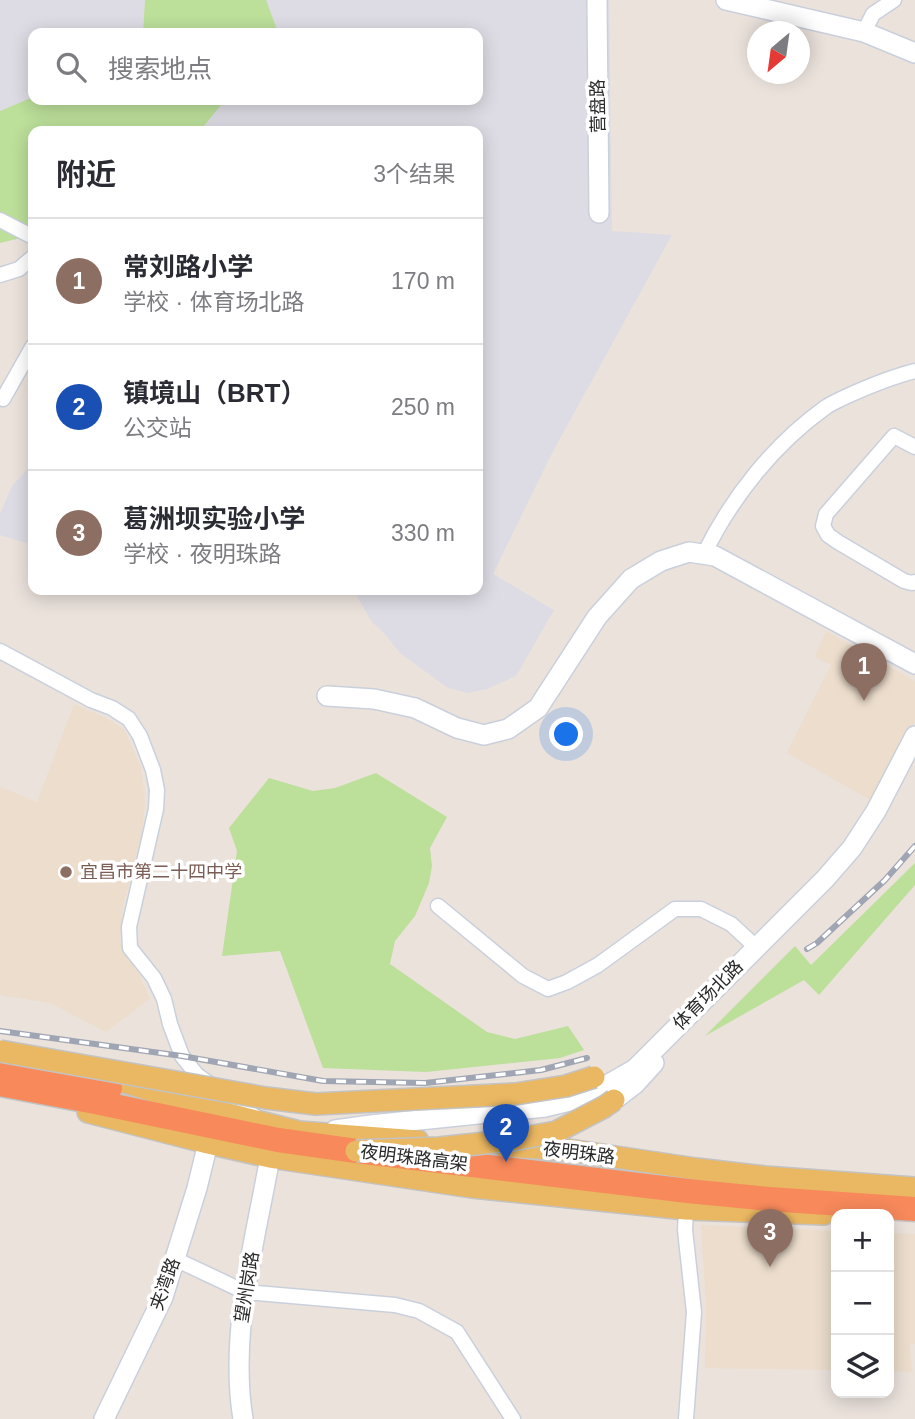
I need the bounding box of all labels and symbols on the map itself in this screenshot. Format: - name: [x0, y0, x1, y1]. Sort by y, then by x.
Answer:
- north arrow: [747, 21, 810, 84]
- street label: 营盘路: [588, 79, 608, 133]
- pin: 1: [841, 643, 887, 701]
- your location: [549, 717, 583, 751]
- place label: 宜昌市第二十四中学: [80, 862, 242, 882]
- marker: 宜昌市第二十四中学: [58, 864, 74, 880]
- street label: 体育场北路: [669, 956, 747, 1034]
- pin: 2: [483, 1104, 529, 1162]
- street label: 夜明珠路: [542, 1139, 616, 1167]
- street label: 夜明珠路高架: [359, 1141, 469, 1175]
- pin: 3: [747, 1209, 793, 1267]
- street label: 望州岗路: [231, 1250, 263, 1324]
- street label: 夹湾路: [146, 1255, 184, 1313]

